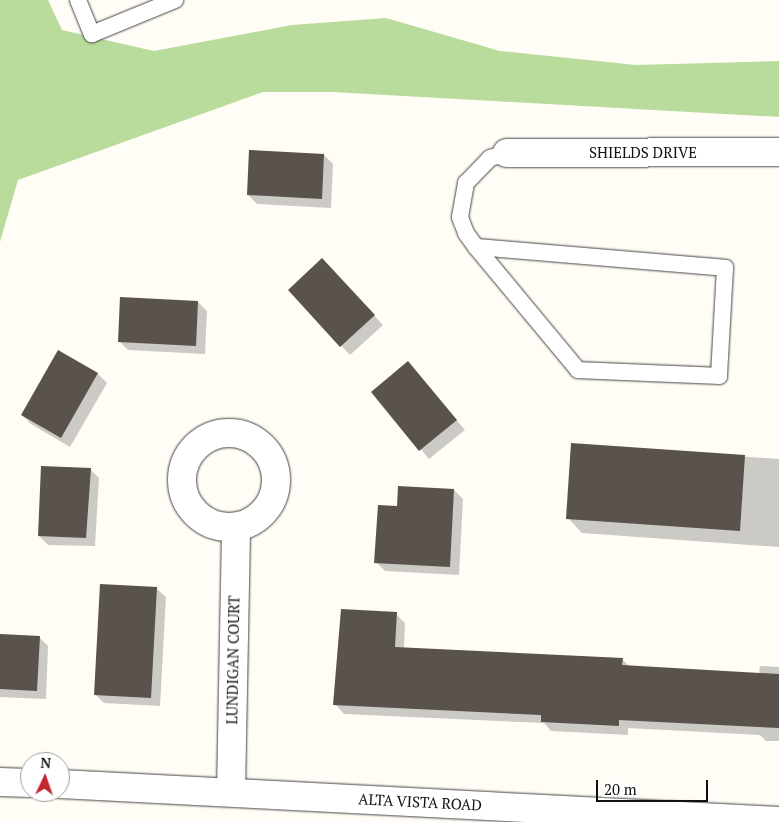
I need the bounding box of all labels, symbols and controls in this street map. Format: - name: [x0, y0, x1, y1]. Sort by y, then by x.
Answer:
- street label: SHIELDS DRIVE: [589, 144, 697, 162]
- street label: LUNDIGAN COURT: [223, 595, 243, 725]
- north arrow: [20, 752, 70, 802]
- text: N: [40, 753, 52, 772]
- scale bar: [599, 770, 712, 802]
- text: 20 m: [604, 779, 637, 799]
- street label: ALTA VISTA ROAD: [357, 790, 483, 814]

